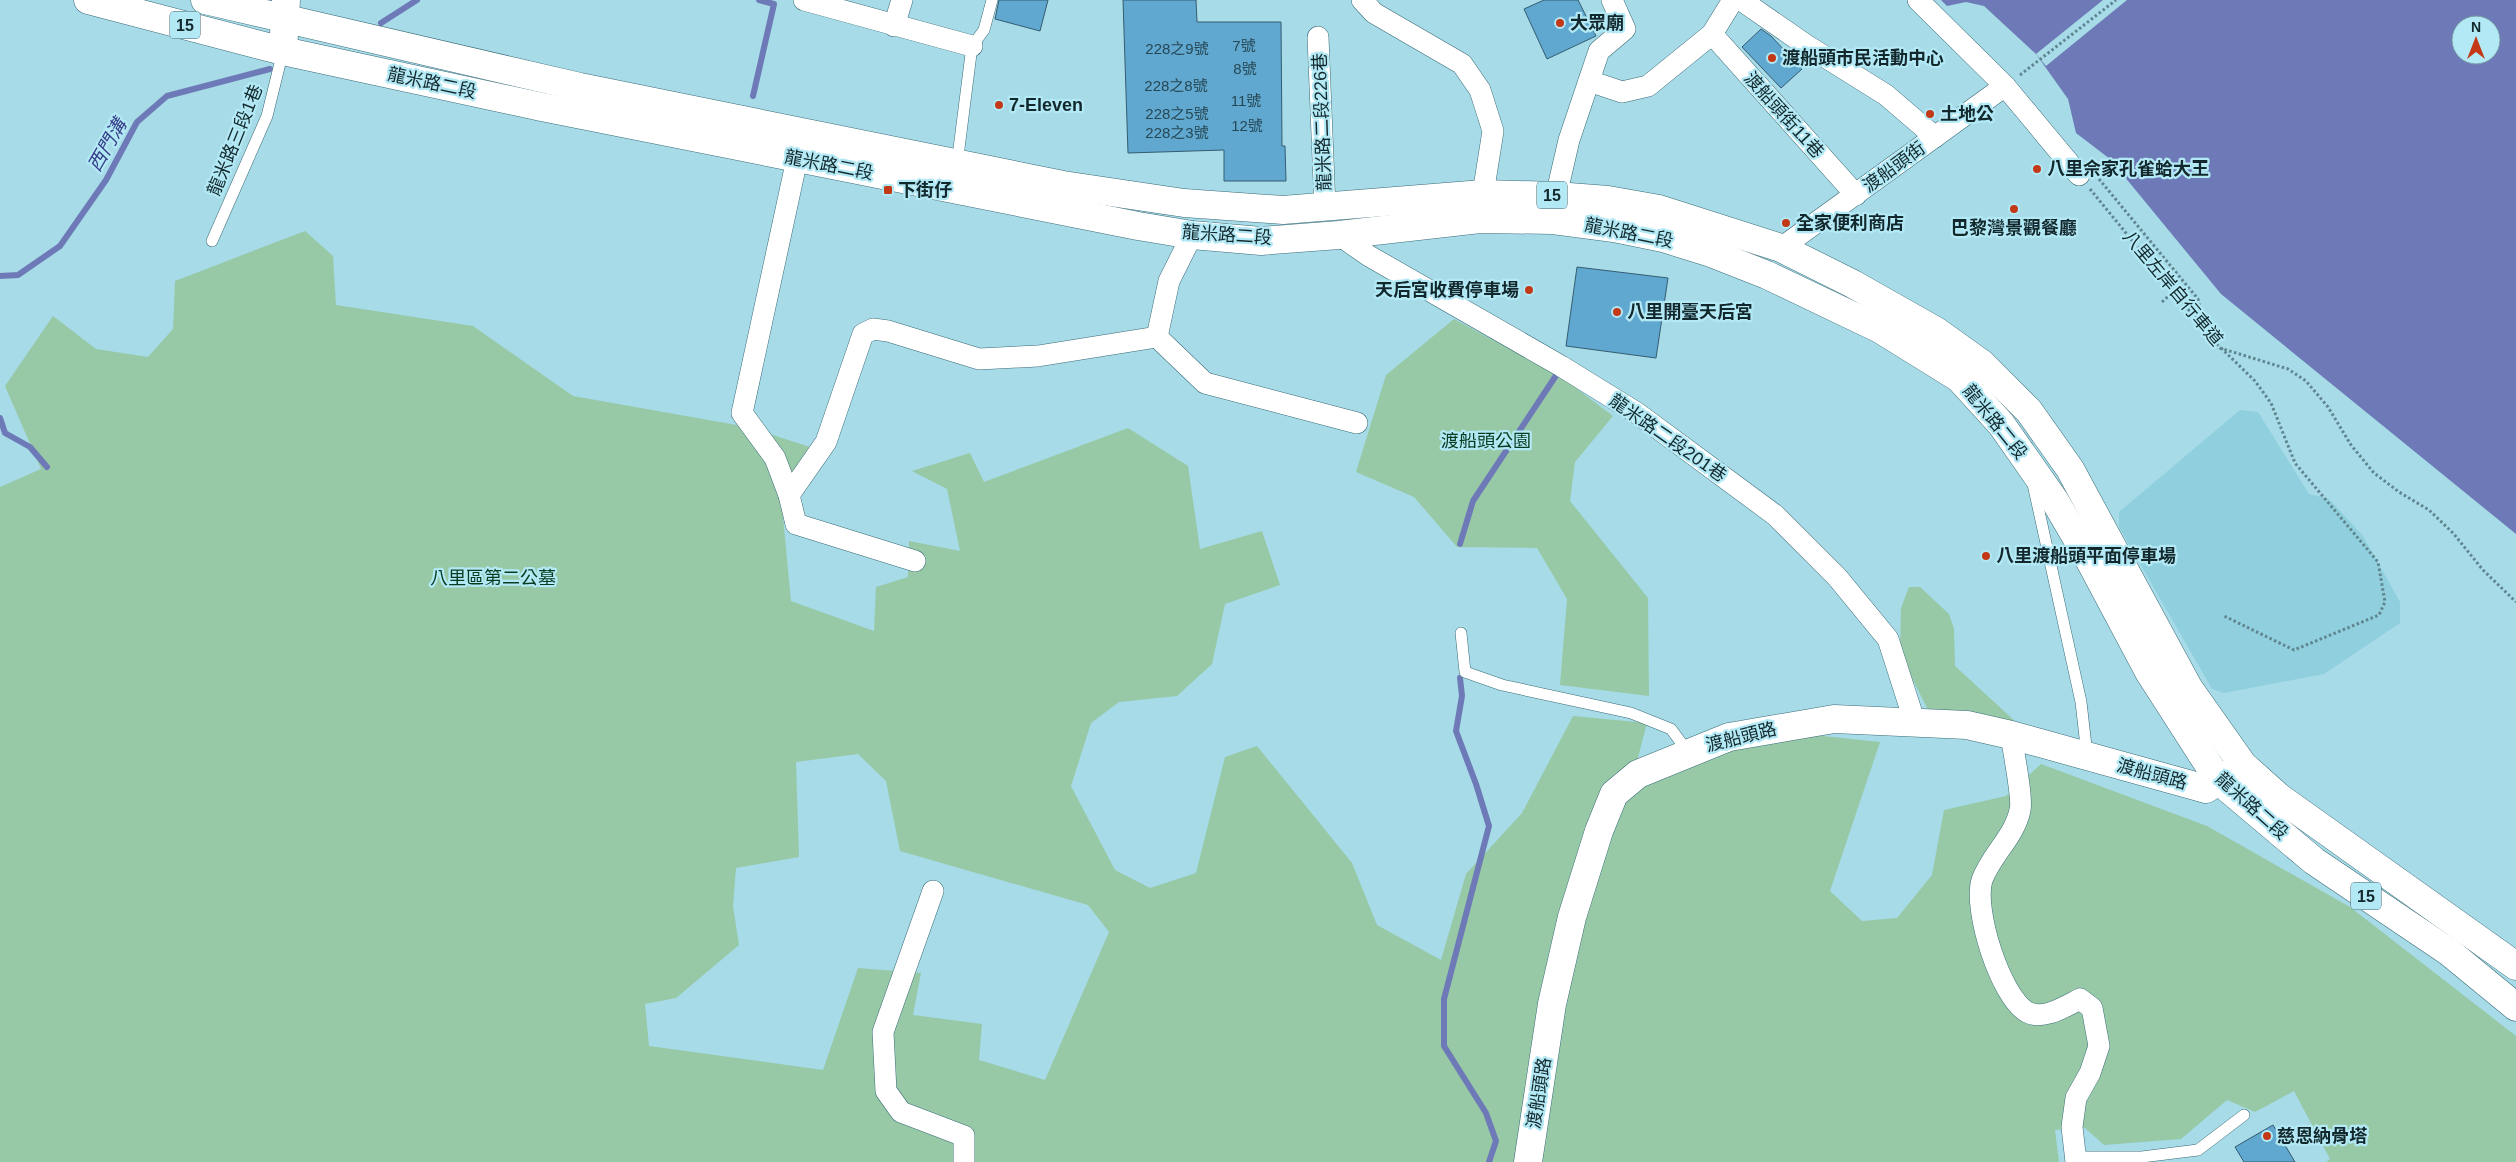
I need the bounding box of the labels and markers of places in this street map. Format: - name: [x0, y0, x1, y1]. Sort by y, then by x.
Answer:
- place label: 大眾廟: [1570, 13, 1624, 33]
- marker: 大眾廟: [1554, 17, 1566, 29]
- place label: 渡船頭市民活動中心: [1782, 48, 1944, 68]
- marker: 渡船頭市民活動中心: [1766, 52, 1778, 64]
- place label: 7-Eleven: [1009, 95, 1083, 115]
- marker: 7-Eleven: [993, 99, 1005, 111]
- place label: 土地公: [1940, 104, 1994, 124]
- marker: 土地公: [1924, 108, 1936, 120]
- place label: 八里佘家孔雀蛤大王: [2047, 159, 2209, 179]
- marker: 八里佘家孔雀蛤大王: [2031, 163, 2043, 175]
- place label: 下街仔: [898, 180, 952, 200]
- marker: 下街仔: [882, 184, 894, 196]
- marker: 巴黎灣景觀餐廳: [2008, 203, 2020, 215]
- place label: 全家便利商店: [1796, 213, 1904, 233]
- marker: 全家便利商店: [1780, 217, 1792, 229]
- place label: 巴黎灣景觀餐廳: [1951, 218, 2077, 238]
- place label: 天后宮收費停車場: [1375, 280, 1519, 300]
- marker: 天后宮收費停車場: [1523, 284, 1535, 296]
- place label: 八里開臺天后宮: [1627, 302, 1753, 322]
- marker: 八里開臺天后宮: [1611, 306, 1623, 318]
- place label: 八里渡船頭平面停車場: [1996, 546, 2176, 566]
- marker: 八里渡船頭平面停車場: [1980, 550, 1992, 562]
- place label: 慈恩納骨塔: [2277, 1126, 2367, 1146]
- marker: 慈恩納骨塔: [2261, 1130, 2273, 1142]

